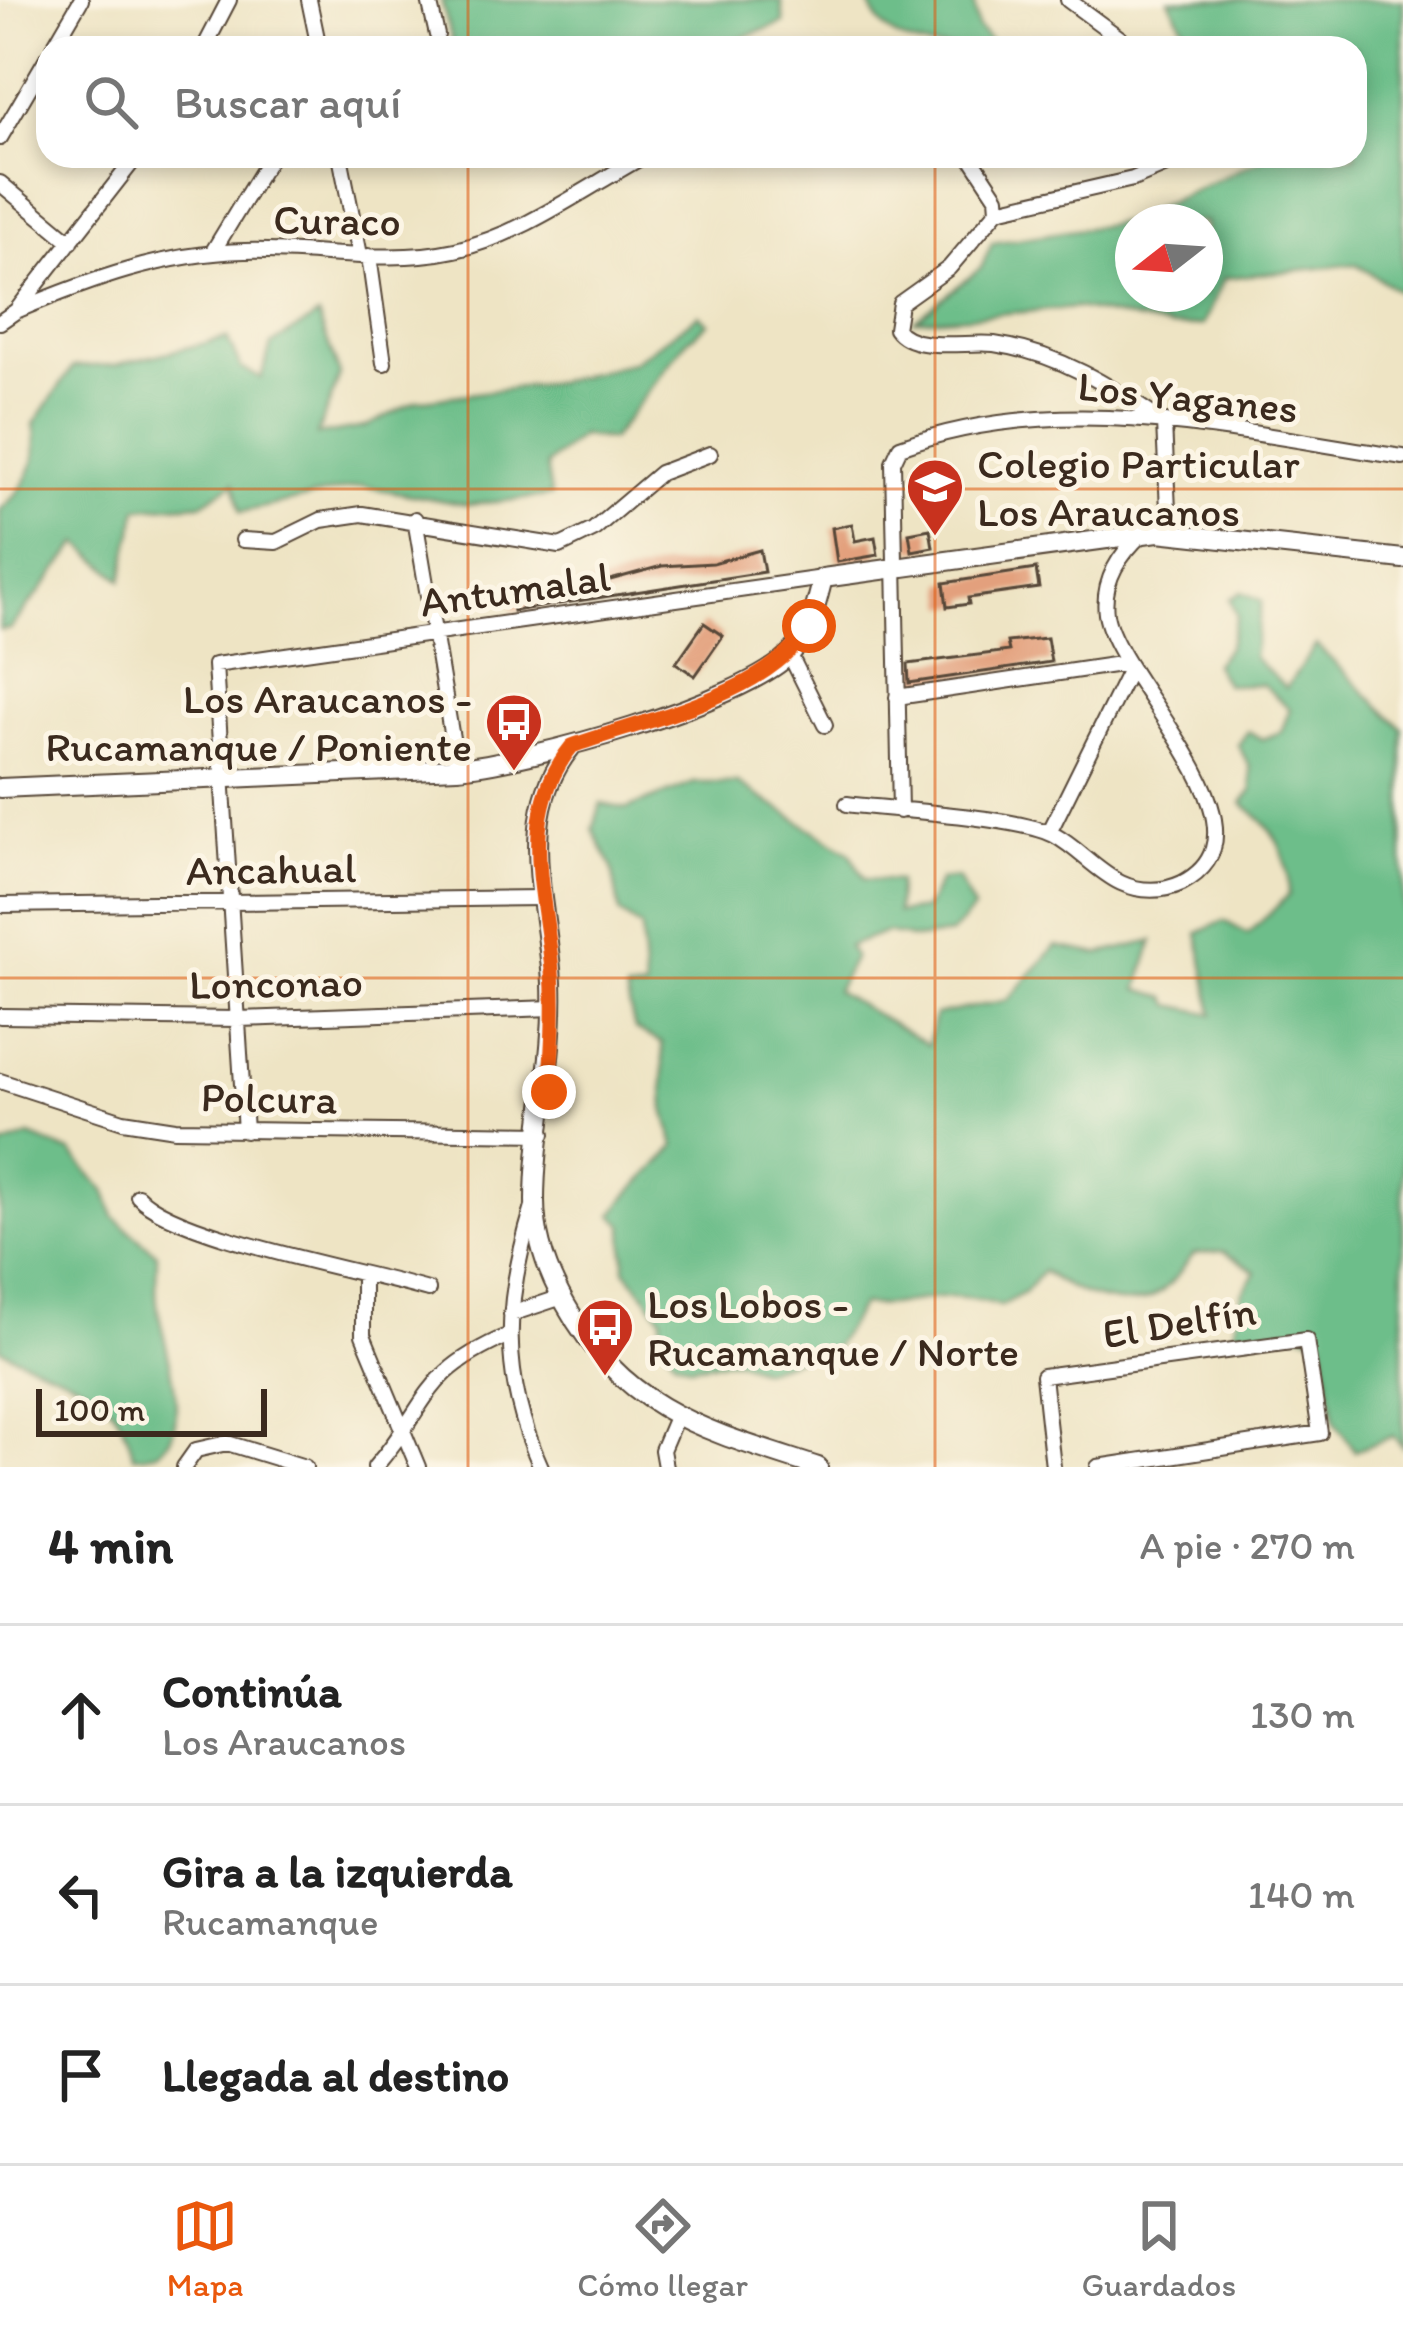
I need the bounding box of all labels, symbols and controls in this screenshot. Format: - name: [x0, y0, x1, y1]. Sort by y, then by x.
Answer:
- search box: [36, 36, 1367, 168]
- icon: search: [78, 69, 144, 135]
- text: Buscar aquí: [174, 75, 401, 129]
- street label: Curaco: [273, 193, 401, 247]
- north arrow: [1115, 204, 1223, 312]
- street label: Los Yaganes: [1075, 360, 1301, 434]
- place label: Colegio Particular Los Araucanos: [977, 438, 1300, 537]
- school or university icon: Colegio Particular Los Araucanos: [904, 456, 966, 538]
- street label: Antumalal: [417, 550, 613, 628]
- route start: [782, 599, 836, 653]
- place label: Los Araucanos - Rucamanque / Poniente: [45, 673, 472, 772]
- bus stop icon: Los Araucanos - Rucamanque / Poniente: [483, 691, 545, 773]
- street label: Ancahual: [185, 842, 357, 896]
- street label: Lonconao: [189, 956, 363, 1010]
- route end: [522, 1065, 576, 1119]
- street label: Polcura: [200, 1071, 338, 1125]
- place label: Los Lobos - Rucamanque / Norte: [647, 1278, 1019, 1377]
- street label: El Delfín: [1099, 1285, 1259, 1359]
- bus stop icon: Los Lobos - Rucamanque / Norte: [574, 1296, 636, 1378]
- scale bar: [36, 1383, 267, 1436]
- text: 100 m: [54, 1390, 145, 1429]
- text: 4 min: [48, 1515, 173, 1576]
- text: A pie · 270 m: [1140, 1522, 1355, 1569]
- text: Continúa: [162, 1664, 342, 1718]
- icon: ahead: [48, 1682, 114, 1748]
- text: 130 m: [1250, 1691, 1355, 1738]
- text: Los Araucanos: [162, 1718, 406, 1765]
- text: Gira a la izquierda: [162, 1844, 513, 1898]
- icon: left: [48, 1862, 114, 1928]
- text: 140 m: [1248, 1871, 1355, 1918]
- text: Rucamanque: [162, 1898, 378, 1945]
- icon: arrive: [48, 2042, 114, 2108]
- text: Llegada al destino: [162, 2048, 509, 2102]
- tab: Mapa: [167, 2193, 244, 2304]
- tab: Cómo llegar: [577, 2193, 748, 2304]
- tab: Guardados: [1082, 2193, 1236, 2304]

